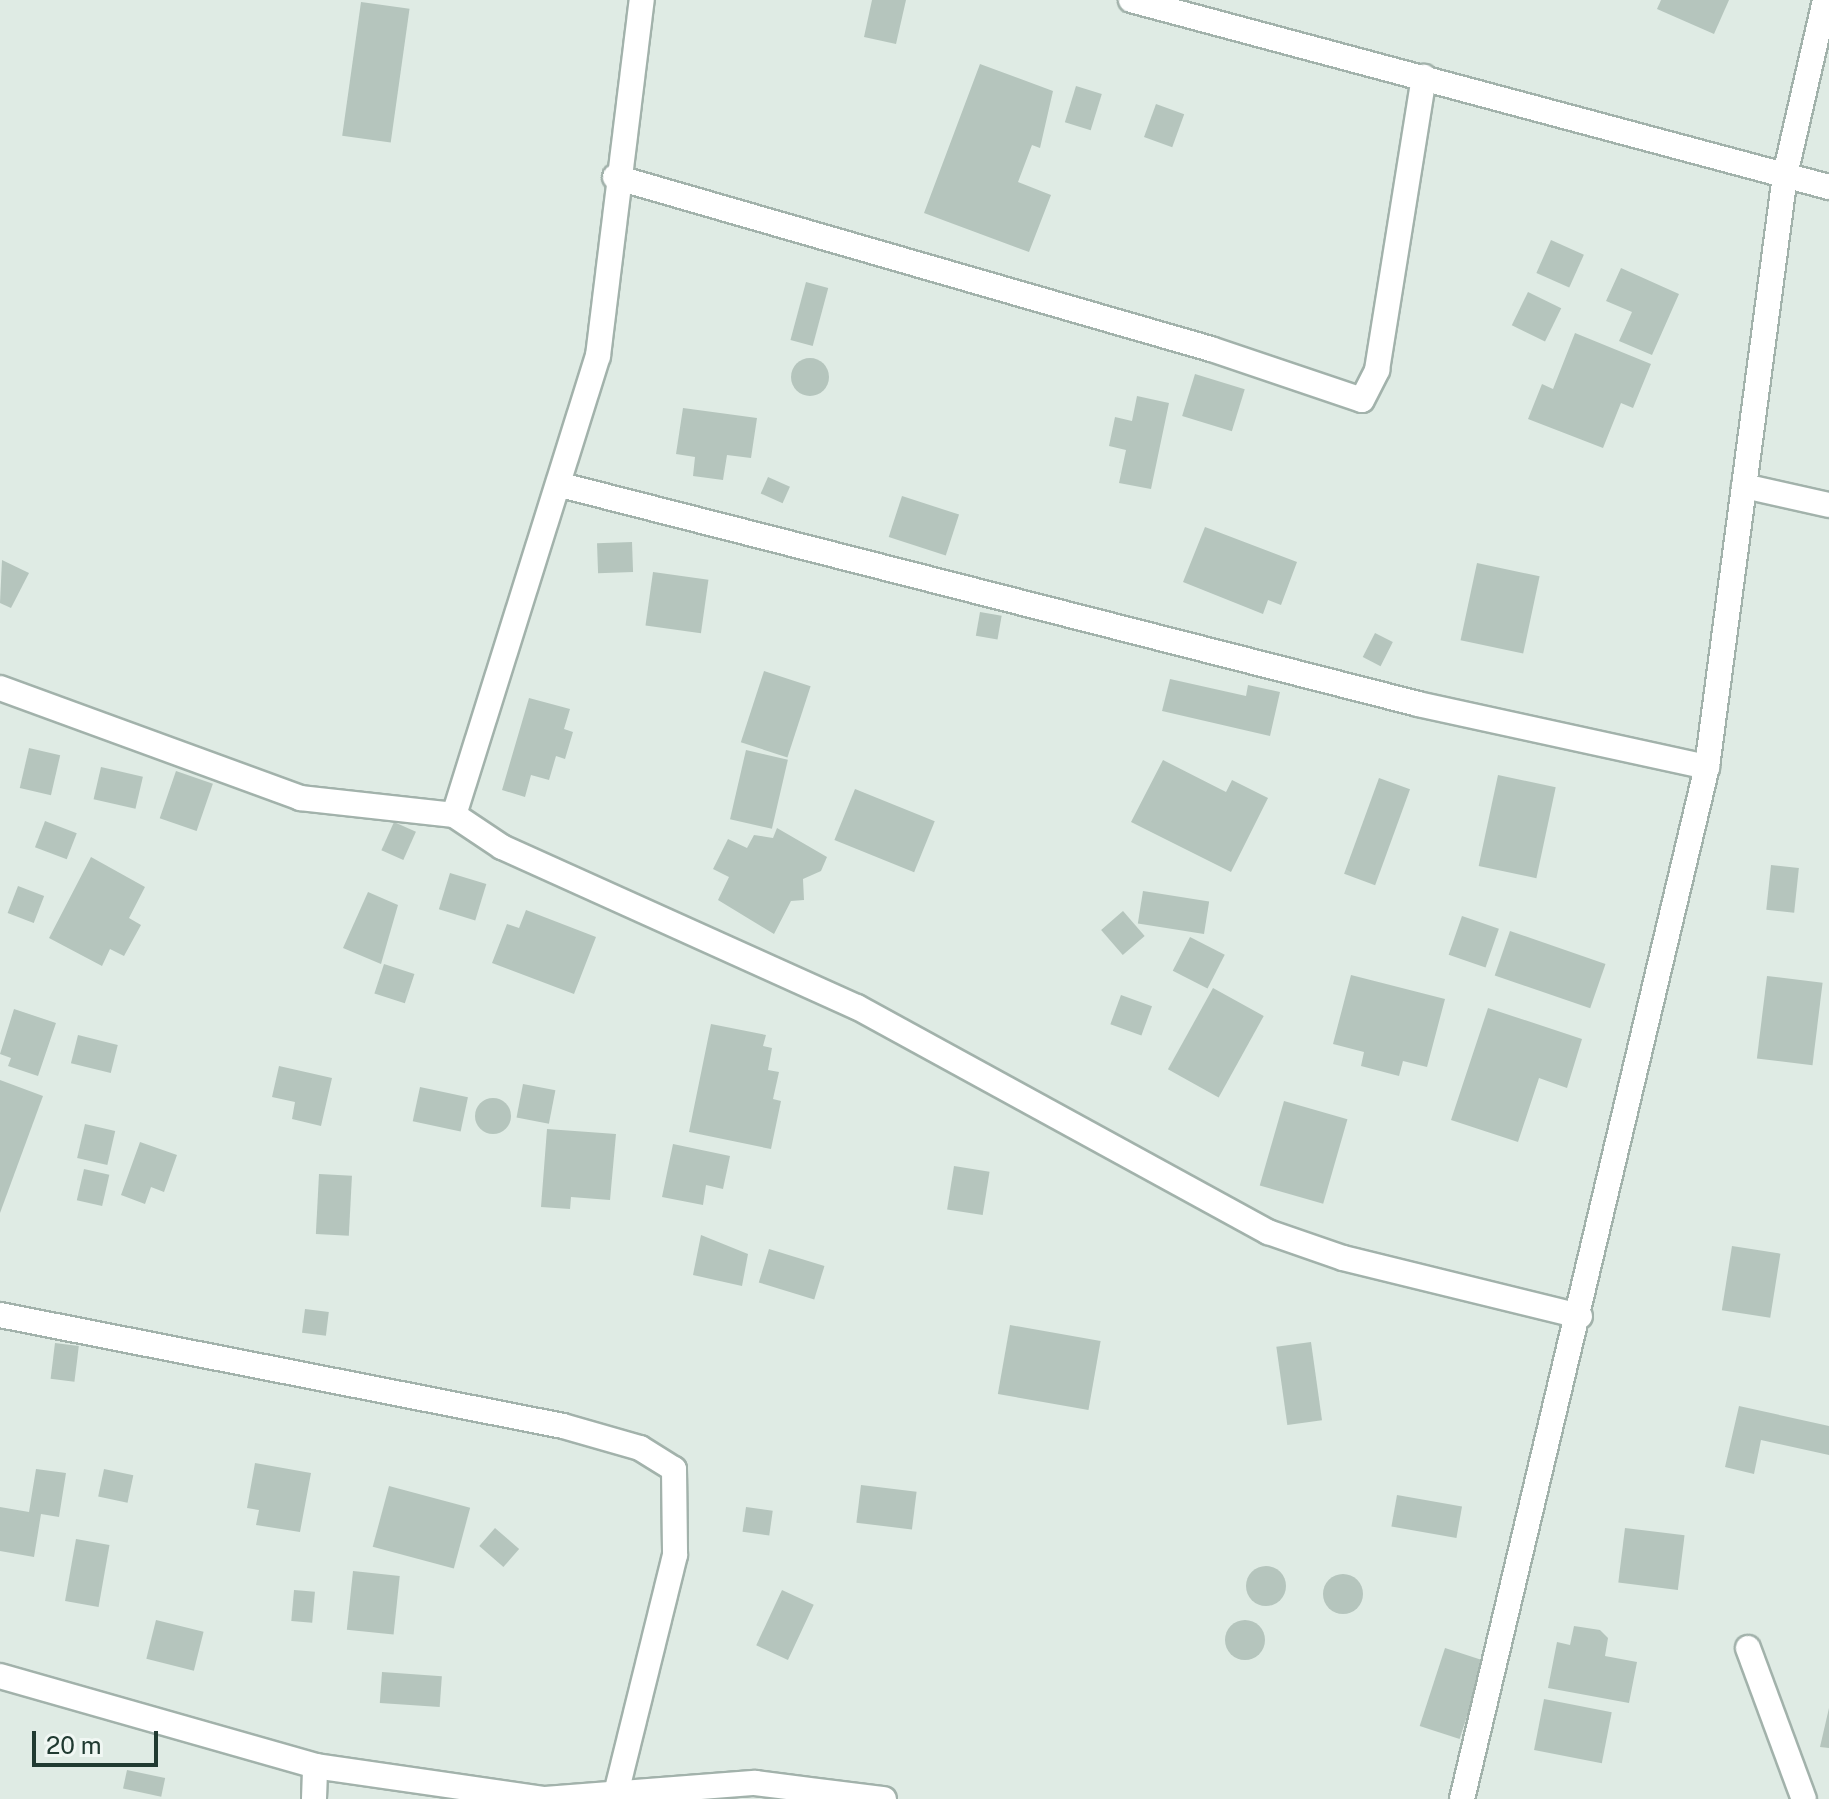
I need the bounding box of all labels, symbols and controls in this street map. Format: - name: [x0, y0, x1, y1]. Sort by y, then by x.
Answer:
- scale bar: [36, 1715, 162, 1765]
- text: 20 m: [46, 1731, 102, 1759]

